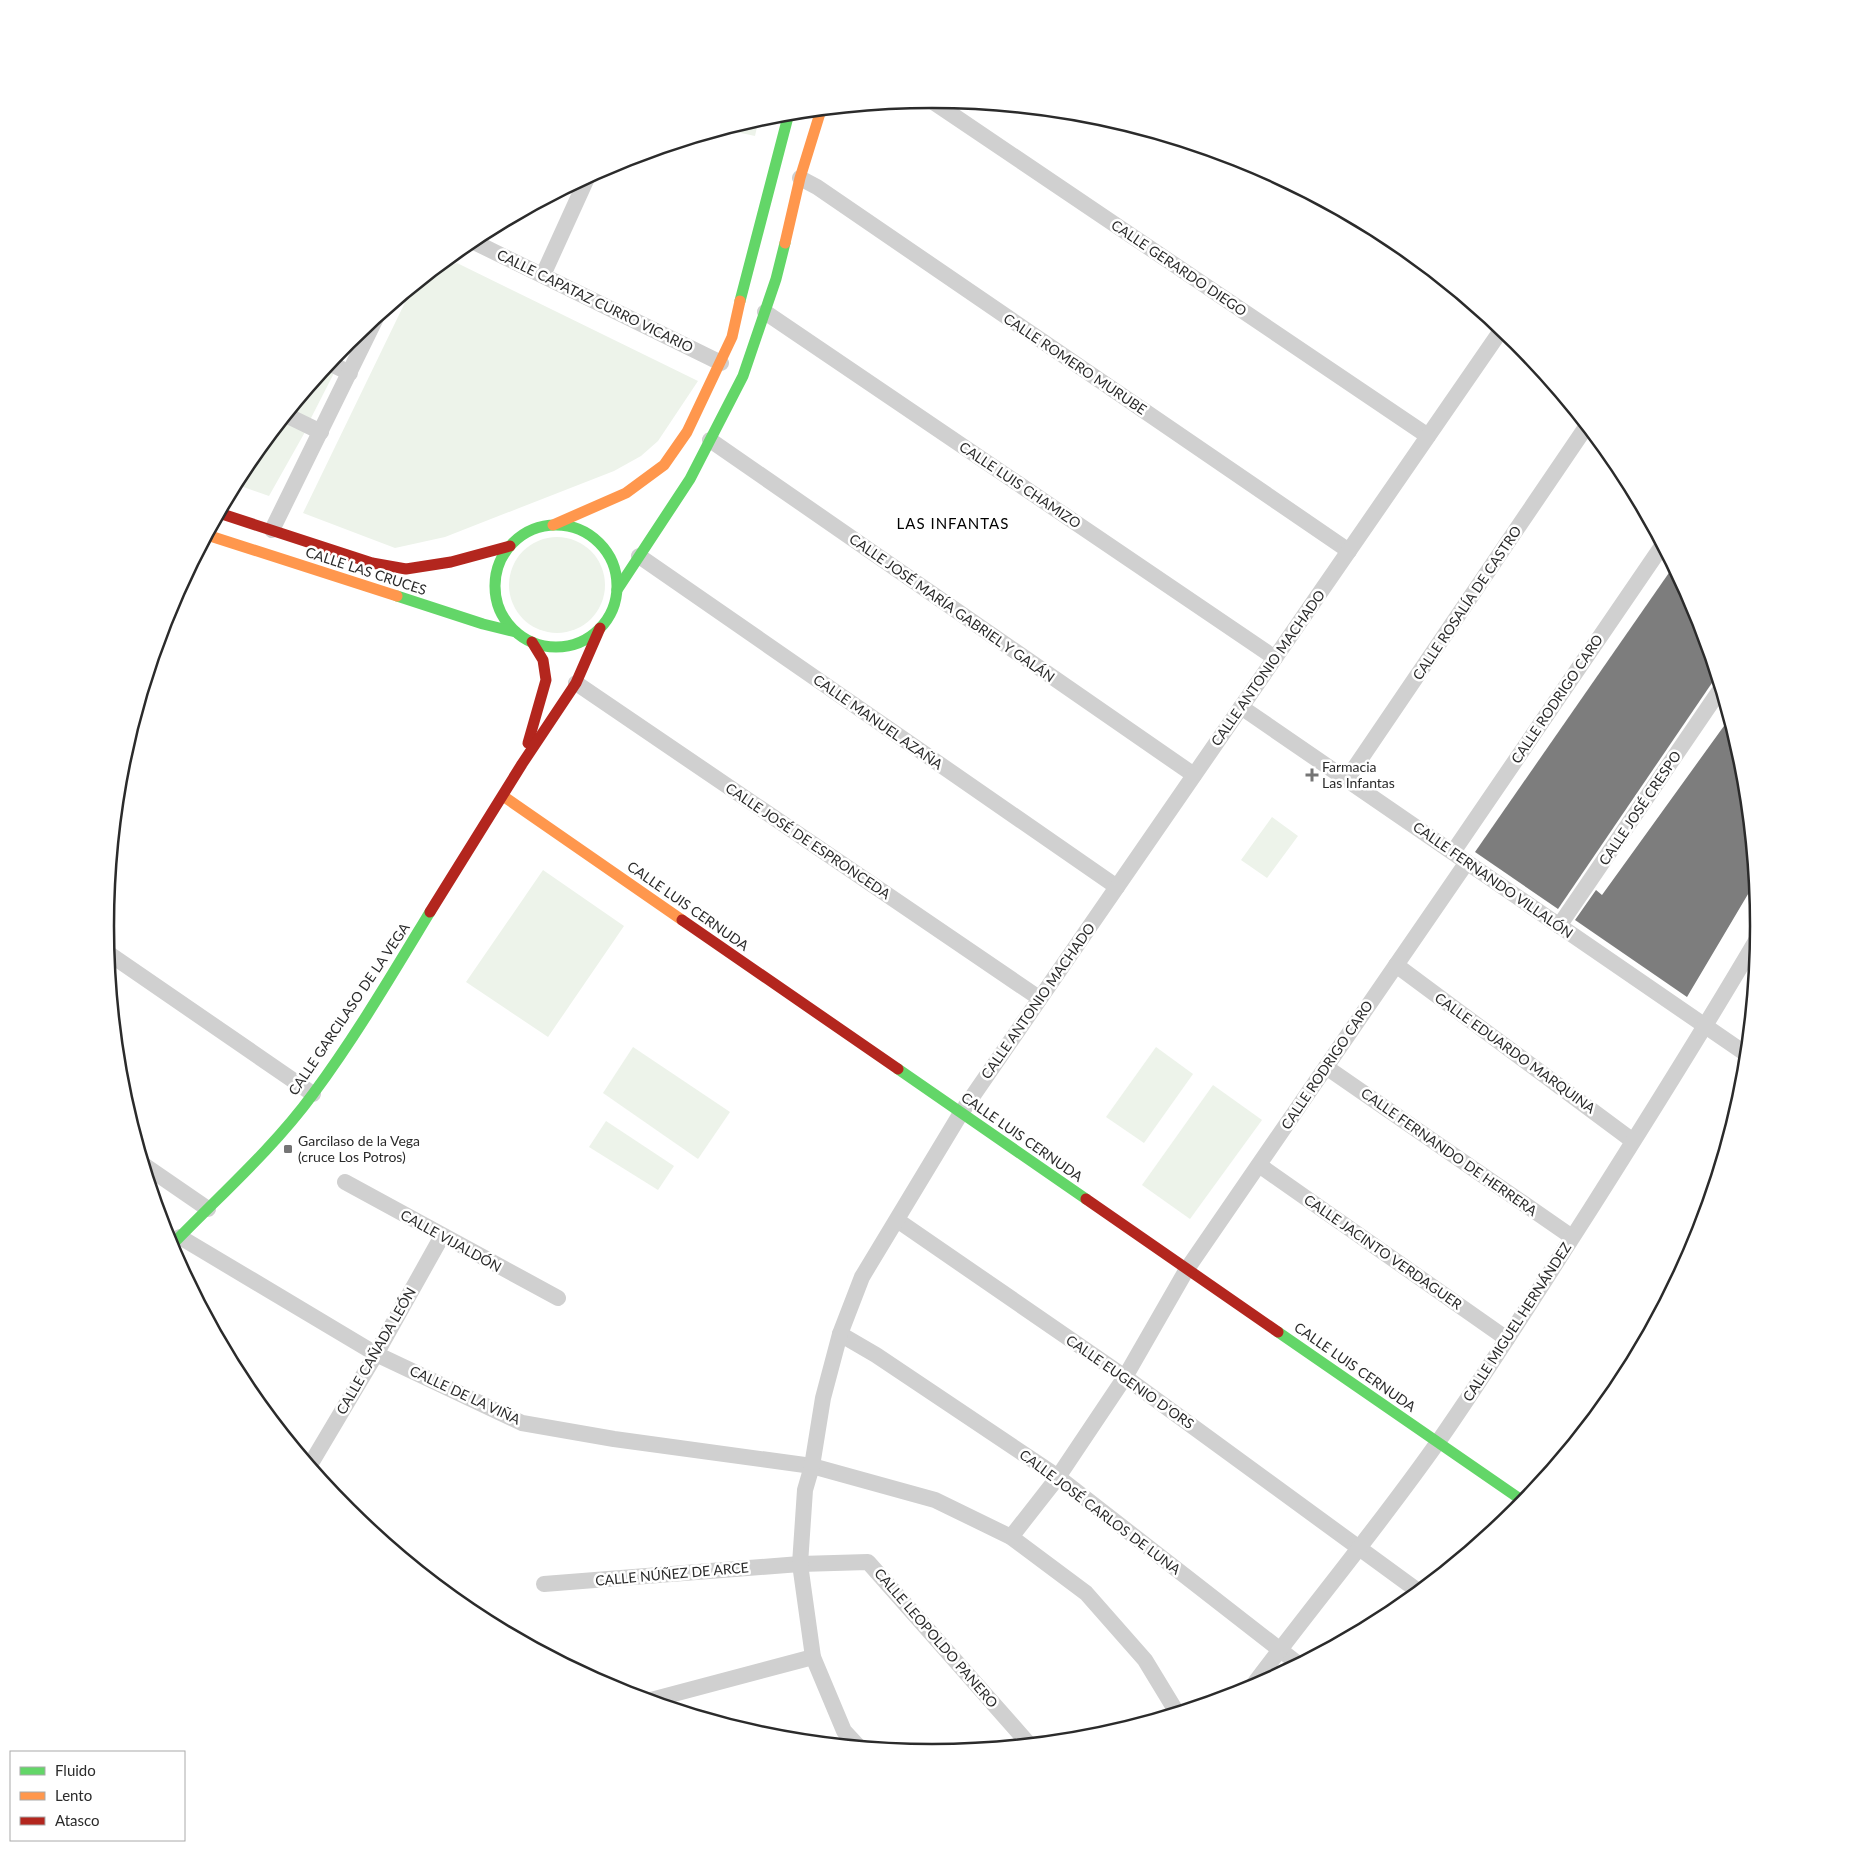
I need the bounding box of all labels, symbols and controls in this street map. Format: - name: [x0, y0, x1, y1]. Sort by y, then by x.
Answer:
- street label: CALLE GERARDO DIEGO: [1108, 216, 1250, 319]
- street label: CALLE CAPATAZ CURRO VICARIO: [494, 246, 696, 356]
- street label: CALLE ROMERO MURUBE: [1001, 309, 1150, 418]
- street label: CALLE LUIS CHAMIZO: [956, 438, 1084, 532]
- district label: LAS INFANTAS: [897, 514, 1009, 532]
- street label: CALLE ROSALÍA DE CASTRO: [1409, 522, 1525, 683]
- street label: CALLE JOSÉ MARÍA GABRIEL Y GALÁN: [846, 530, 1058, 685]
- street label: CALLE LAS CRUCES: [304, 543, 429, 598]
- street label: CALLE ANTONIO MACHADO: [1207, 586, 1328, 749]
- street label: CALLE RODRIGO CARO: [1507, 631, 1606, 766]
- street label: CALLE MANUEL AZAÑA: [810, 671, 947, 773]
- street label: CALLE JOSÉ CRESPO: [1595, 747, 1684, 868]
- place label: Farmacia Las Infantas: [1322, 758, 1395, 791]
- marker: Farmacia Las Infantas: [1306, 769, 1318, 781]
- street label: CALLE JOSÉ DE ESPRONCEDA: [723, 779, 894, 902]
- street label: CALLE FERNANDO VILLALÓN: [1410, 818, 1577, 941]
- street label: CALLE LUIS CERNUDA: [624, 857, 753, 954]
- street label: CALLE GARCILASO DE LA VEGA: [284, 919, 413, 1098]
- street label: CALLE ANTONIO MACHADO: [977, 919, 1098, 1082]
- street label: CALLE EDUARDO MARQUINA: [1432, 989, 1599, 1117]
- street label: CALLE RODRIGO CARO: [1277, 997, 1376, 1132]
- street label: CALLE FERNANDO DE HERRERA: [1358, 1084, 1541, 1219]
- street label: CALLE LUIS CERNUDA: [958, 1088, 1087, 1185]
- place label: Garcilaso de la Vega (cruce Los Potros): [298, 1132, 420, 1165]
- marker: Garcilaso de la Vega (cruce Los Potros): [282, 1143, 294, 1155]
- street label: CALLE JACINTO VERDAGUER: [1301, 1190, 1466, 1313]
- street label: CALLE VIJALDÓN: [398, 1206, 505, 1275]
- street label: CALLE MIGUEL HERNÁNDEZ: [1459, 1239, 1574, 1404]
- street label: CALLE CAÑADA LEÓN: [332, 1284, 419, 1417]
- street label: CALLE LUIS CERNUDA: [1291, 1318, 1420, 1415]
- street label: CALLE EUGENIO D'ORS: [1063, 1331, 1197, 1432]
- street label: CALLE DE LA VIÑA: [407, 1361, 524, 1428]
- street label: CALLE JOSÉ CARLOS DE LUNA: [1016, 1445, 1185, 1578]
- street label: CALLE NÚÑEZ DE ARCE: [594, 1558, 749, 1589]
- street label: CALLE LEOPOLDO PANERO: [871, 1564, 1002, 1711]
- legend: [10, 1751, 185, 1841]
- text: Fluido: [55, 1761, 96, 1779]
- text: Lento: [55, 1786, 92, 1804]
- text: Atasco: [55, 1811, 100, 1829]

